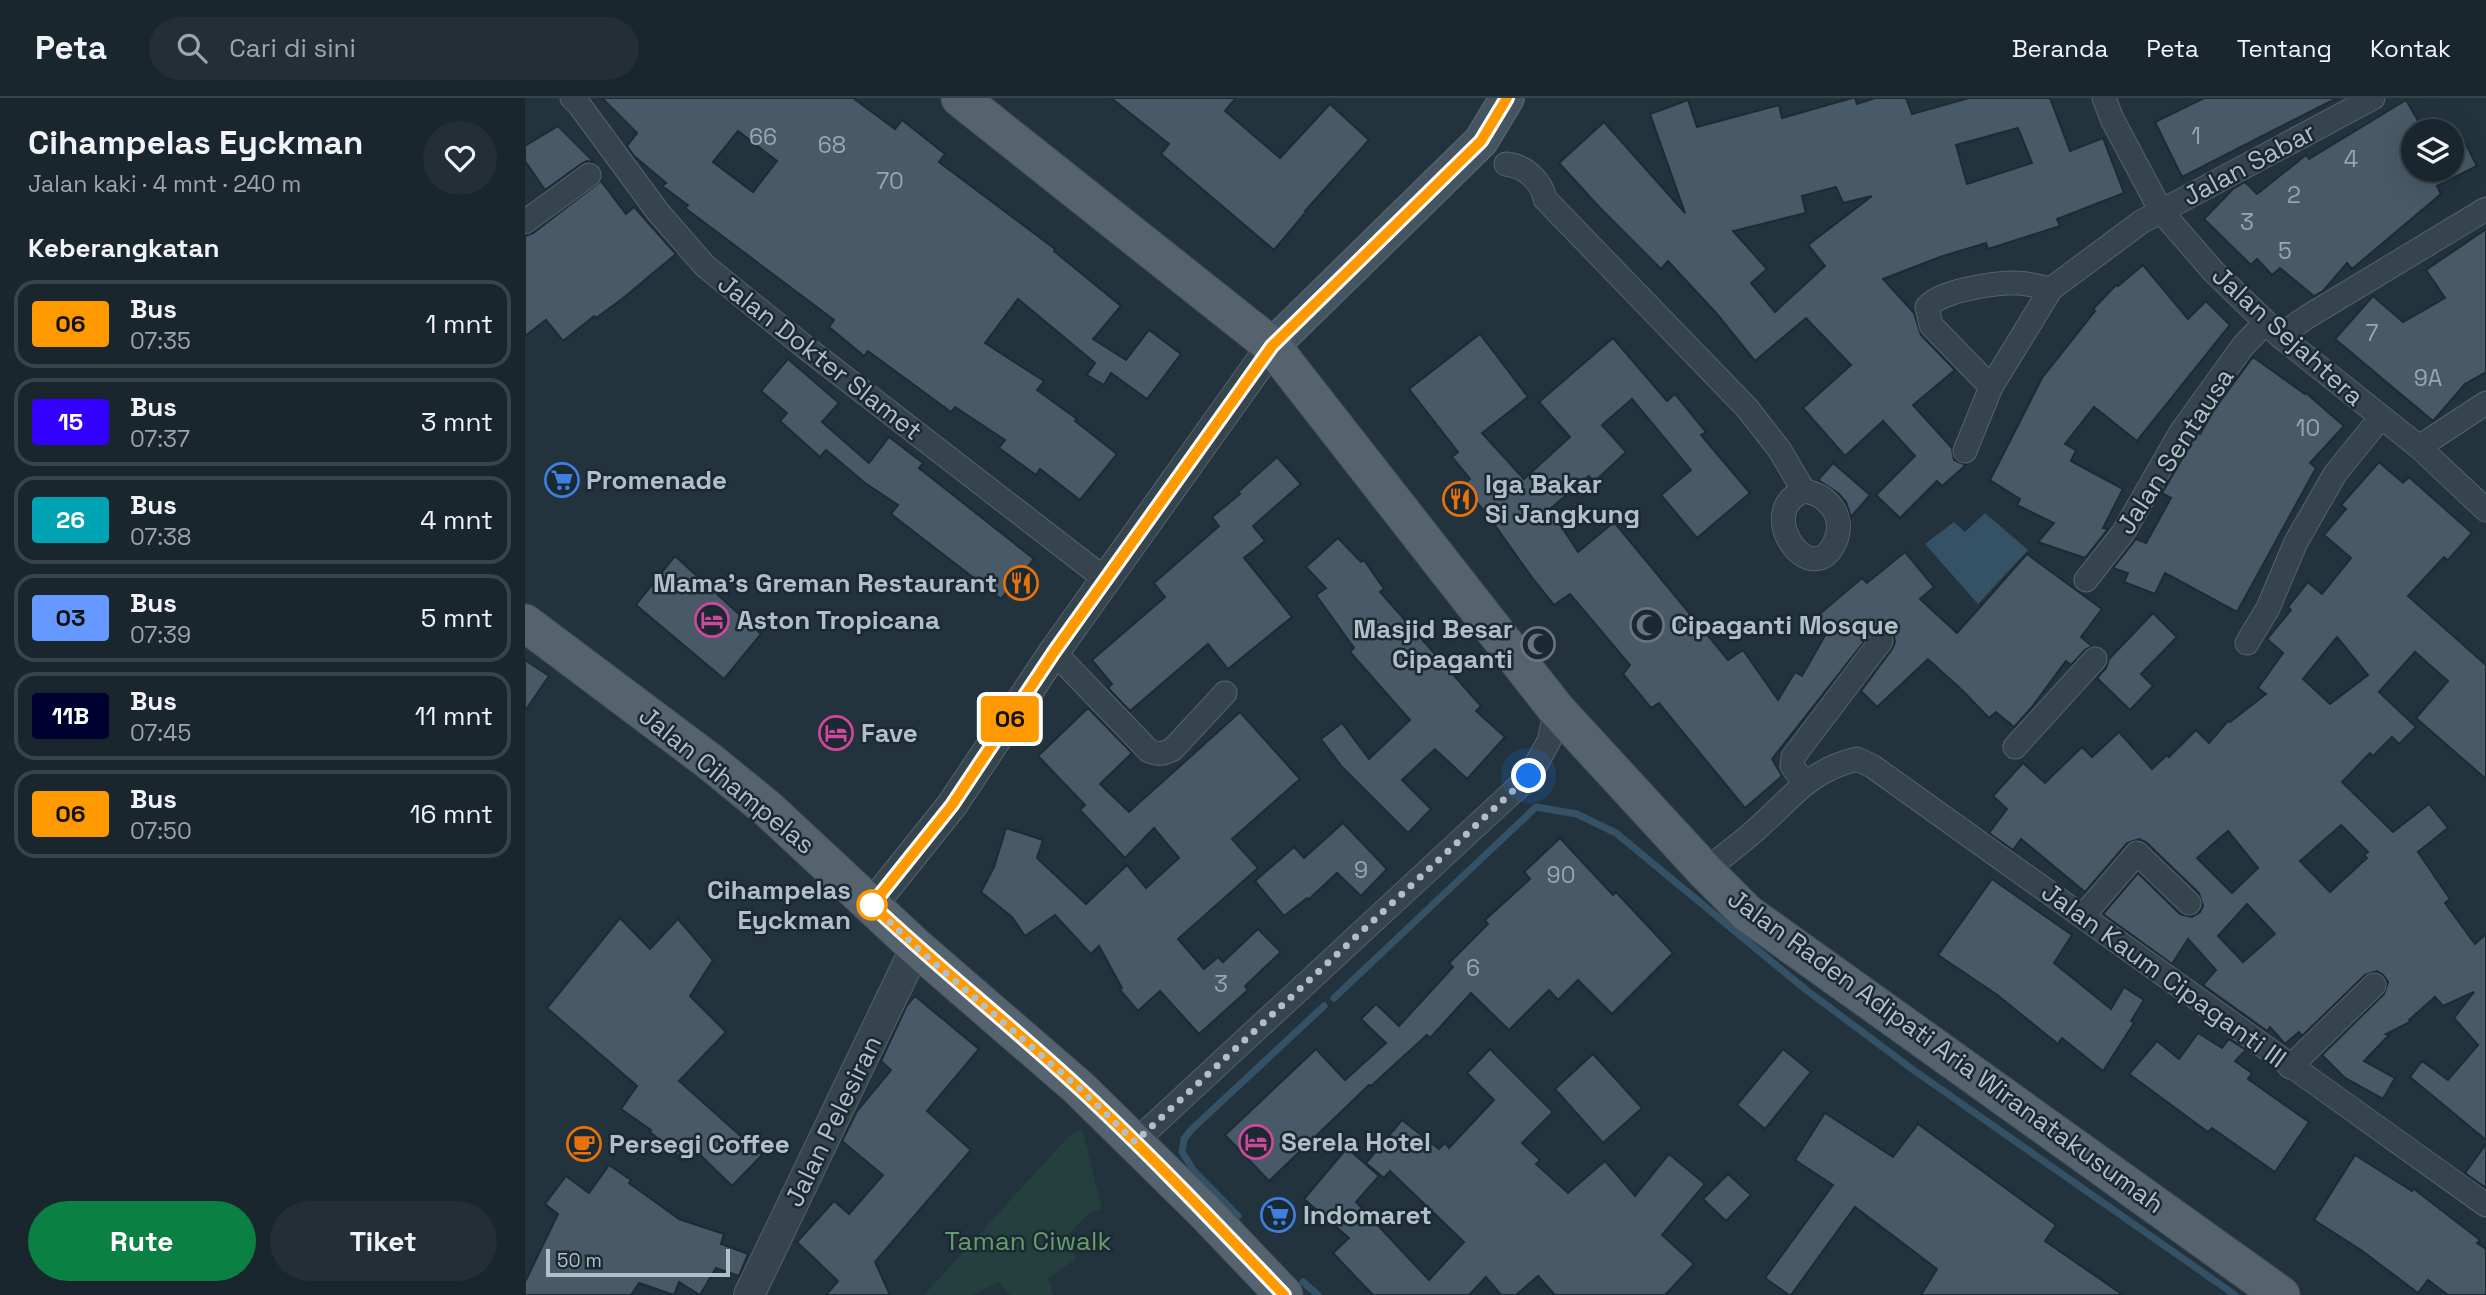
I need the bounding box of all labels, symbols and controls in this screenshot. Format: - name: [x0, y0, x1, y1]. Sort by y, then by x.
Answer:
- search box: [149, 17, 639, 80]
- text: Peta: [35, 27, 107, 69]
- icon: search: [173, 29, 211, 67]
- text: Cari di sini: [229, 31, 356, 65]
- text: Beranda: [2012, 33, 2108, 64]
- text: Peta: [2146, 33, 2199, 64]
- text: Tentang: [2237, 33, 2332, 64]
- text: Kontak: [2370, 33, 2451, 64]
- street label: Jalan Sabar: [2177, 115, 2321, 213]
- map controls: [2401, 119, 2464, 182]
- button: layers: [2401, 119, 2464, 182]
- button: heart: [423, 121, 497, 195]
- house number: 1: [2191, 121, 2201, 151]
- text: Cihampelas Eyckman: [28, 122, 363, 164]
- house number: 66: [749, 122, 777, 152]
- house number: 68: [818, 130, 846, 160]
- house number: 4: [2344, 144, 2358, 174]
- house number: 70: [876, 166, 904, 196]
- text: Jalan kaki · 4 mnt · 240 m: [28, 169, 301, 199]
- house number: 2: [2287, 180, 2301, 210]
- house number: 3: [2240, 207, 2254, 237]
- text: Keberangkatan: [28, 231, 220, 265]
- house number: 5: [2278, 236, 2292, 266]
- street label: Jalan Sejahtera: [2205, 259, 2371, 413]
- street label: Jalan Dokter Slamet: [711, 266, 929, 448]
- text: Bus: [130, 292, 177, 326]
- text: 1 mnt: [426, 307, 493, 341]
- text: 06: [55, 308, 86, 339]
- house number: 7: [2366, 318, 2379, 348]
- text: 07:35: [130, 326, 191, 356]
- street label: Jalan Sentausa: [2109, 361, 2241, 541]
- house number: 9A: [2414, 363, 2442, 393]
- text: Bus: [130, 390, 177, 424]
- text: 3 mnt: [421, 405, 493, 439]
- text: 15: [58, 406, 83, 437]
- house number: 10: [2296, 413, 2320, 443]
- text: 07:37: [130, 424, 190, 454]
- supermarket icon: Promenade: [543, 461, 581, 499]
- place label: Promenade: [586, 463, 727, 497]
- place label: Iga Bakar Si Jangkung: [1485, 467, 1640, 531]
- restaurant icon: Iga Bakar Si Jangkung: [1441, 480, 1479, 518]
- text: Bus: [130, 488, 177, 522]
- text: 4 mnt: [420, 503, 493, 537]
- text: 26: [56, 504, 85, 535]
- text: 07:38: [130, 522, 191, 552]
- restaurant icon: Mama’s Greman Restaurant: [1002, 564, 1040, 602]
- place label: Mama’s Greman Restaurant: [653, 566, 997, 600]
- text: Bus: [130, 586, 177, 620]
- text: 5 mnt: [421, 601, 493, 635]
- hotel icon: Aston Tropicana: [693, 601, 731, 639]
- text: 03: [55, 602, 86, 633]
- place label: Aston Tropicana: [737, 603, 940, 637]
- mosque icon: Cipaganti Mosque: [1628, 606, 1666, 644]
- place label: Cipaganti Mosque: [1671, 608, 1899, 642]
- place label: Masjid Besar Cipaganti: [1353, 612, 1513, 676]
- text: 07:39: [130, 620, 191, 650]
- mosque icon: Masjid Besar Cipaganti: [1519, 625, 1557, 663]
- text: Bus: [130, 684, 177, 718]
- line badge: 06: [979, 696, 1041, 742]
- street label: Jalan Cihampelas: [632, 698, 822, 862]
- text: 11 mnt: [415, 699, 493, 733]
- text: 11B: [52, 700, 89, 731]
- text: 06: [995, 703, 1025, 734]
- hotel icon: Fave: [817, 714, 855, 752]
- place label: Fave: [861, 716, 918, 750]
- text: 07:45: [130, 718, 191, 748]
- your location: [1511, 758, 1546, 793]
- text: Bus: [130, 782, 177, 816]
- text: 16 mnt: [410, 797, 493, 831]
- text: 06: [55, 798, 86, 829]
- text: 07:50: [130, 816, 192, 846]
- house number: 9: [1354, 855, 1368, 885]
- house number: 90: [1547, 860, 1575, 890]
- place label: Cihampelas Eyckman: [707, 873, 851, 937]
- street label: Jalan Kaum Cipaganti III: [2035, 875, 2293, 1075]
- street label: Jalan Raden Adipati Aria Wiranatakusumah: [1721, 881, 2171, 1221]
- marker: Cihampelas Eyckman: [857, 890, 887, 920]
- house number: 6: [1466, 953, 1480, 983]
- house number: 3: [1214, 969, 1228, 999]
- street label: Jalan Pelesiran: [777, 1030, 889, 1212]
- hotel icon: Serela Hotel: [1237, 1123, 1275, 1161]
- cafe icon: Persegi Coffee: [565, 1125, 603, 1163]
- place label: Serela Hotel: [1281, 1125, 1431, 1159]
- place label: Persegi Coffee: [609, 1127, 790, 1161]
- supermarket icon: Indomaret: [1259, 1196, 1297, 1234]
- place label: Indomaret: [1303, 1198, 1432, 1232]
- button: Rute: [28, 1201, 256, 1281]
- button: Tiket: [270, 1201, 497, 1281]
- park label: Taman Ciwalk: [945, 1224, 1111, 1258]
- scale bar: [546, 1246, 730, 1278]
- text: 50 m: [557, 1248, 602, 1273]

